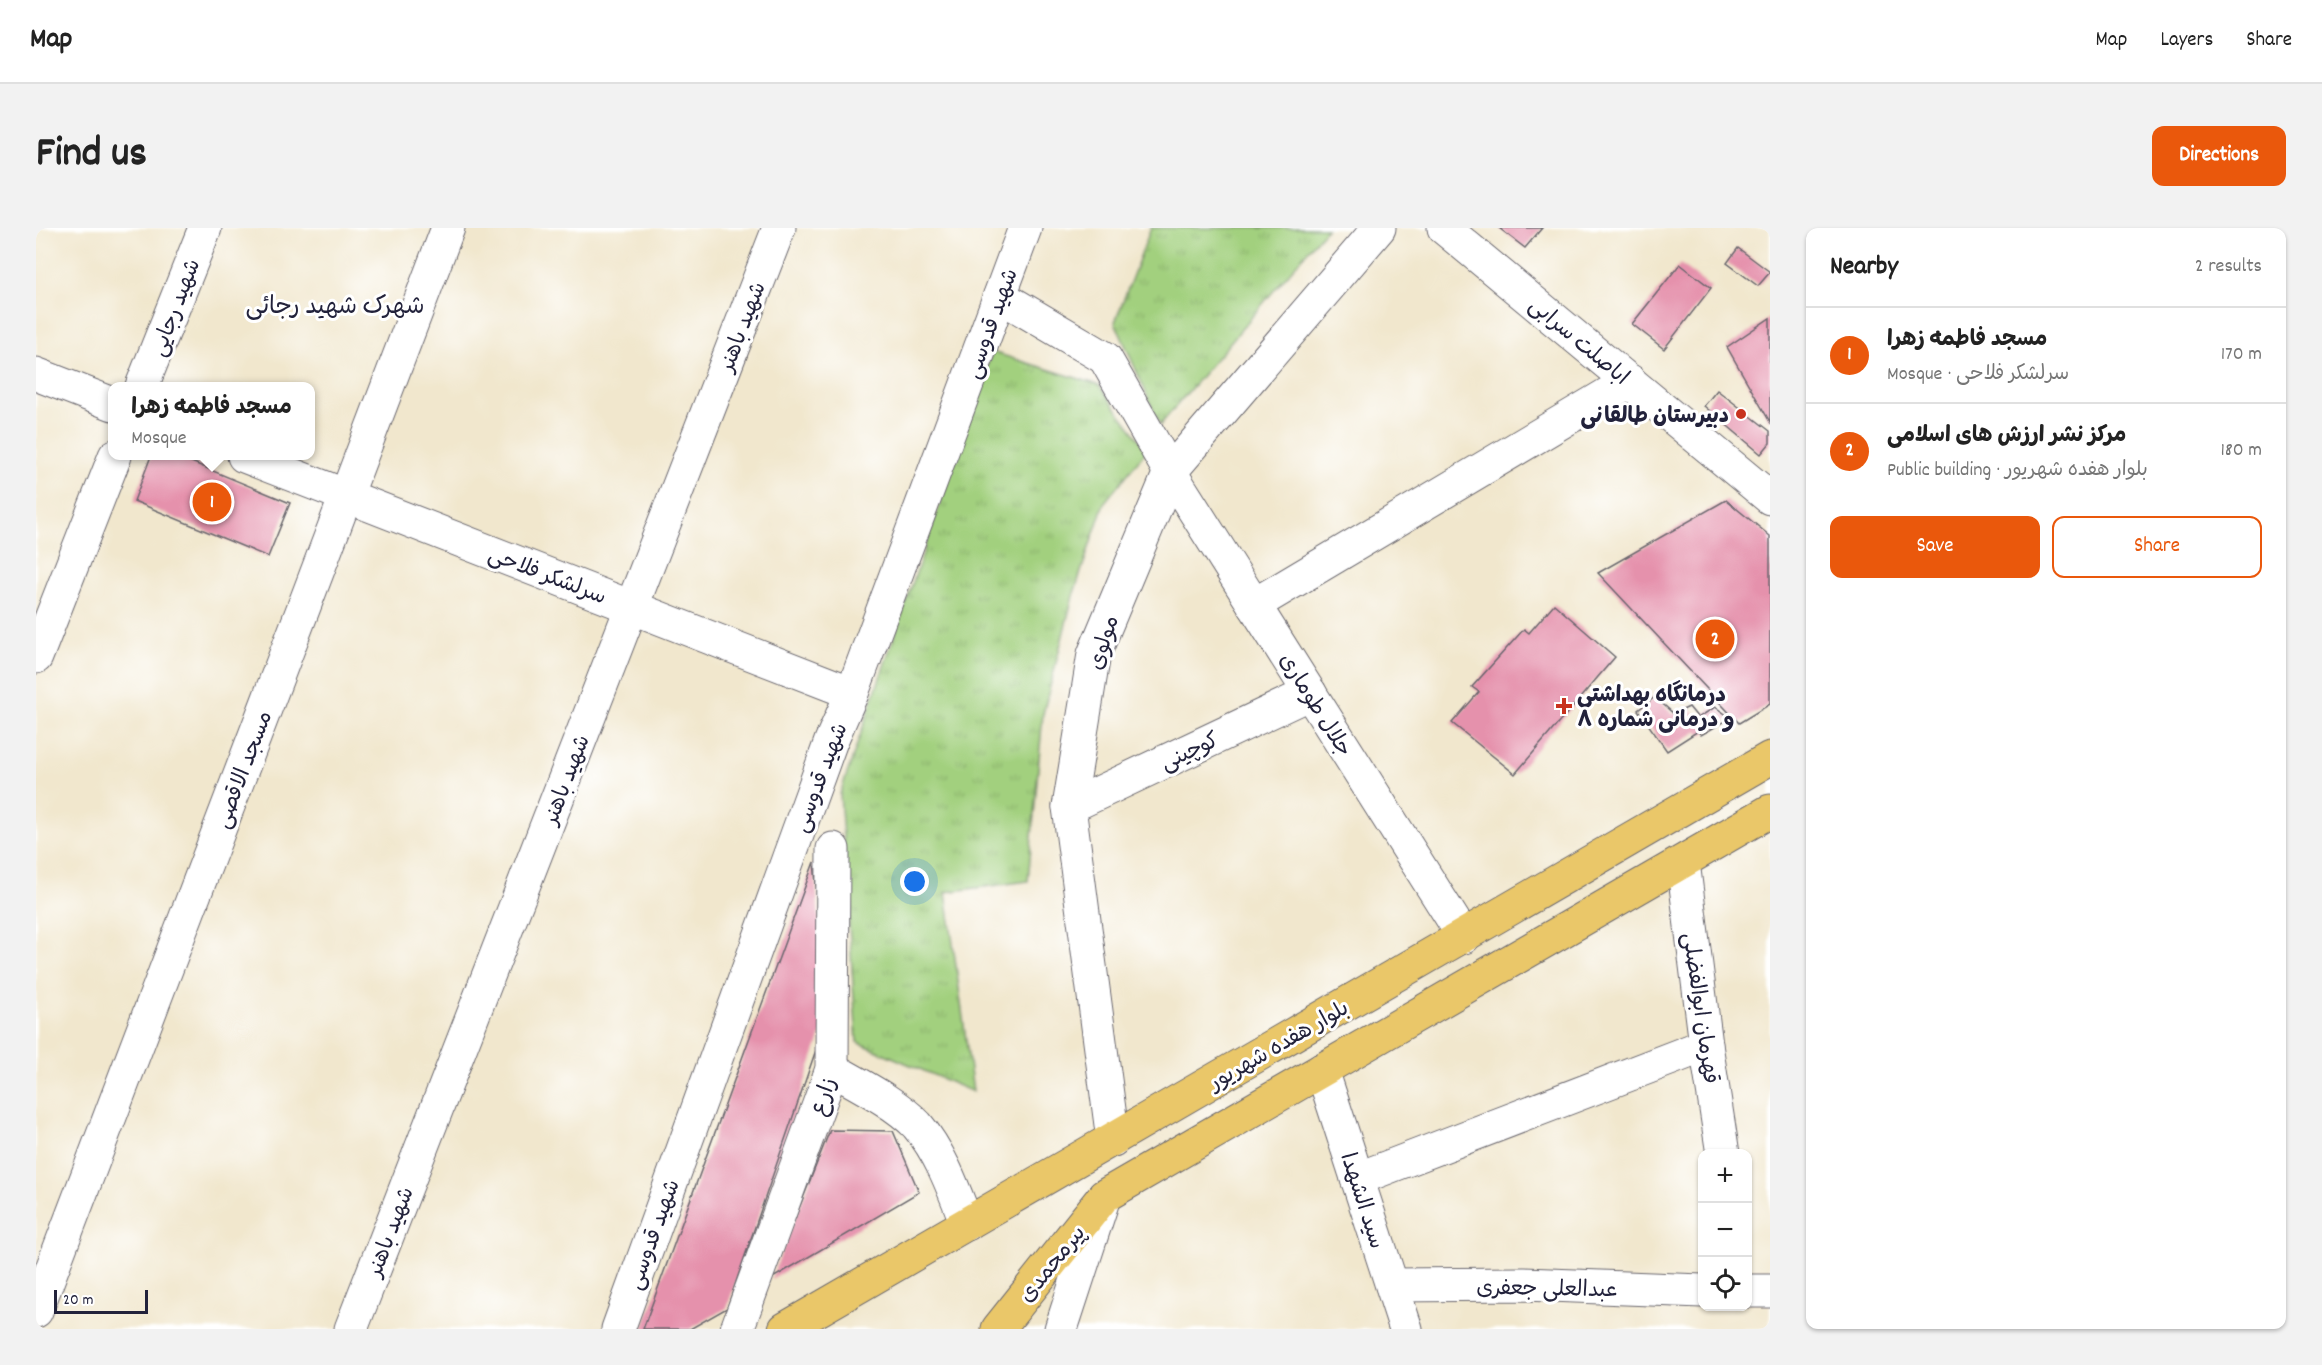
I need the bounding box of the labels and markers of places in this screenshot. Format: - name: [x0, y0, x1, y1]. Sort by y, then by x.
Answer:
- place label: دبیرستان طالقانی: [1581, 402, 1729, 433]
- marker: دبیرستان طالقانی: [1734, 407, 1748, 421]
- pin: 1: [192, 480, 231, 524]
- pin: 2: [1696, 616, 1734, 662]
- place label: درمانگاه بهداشتی و درمانی شماره ۸: [1577, 680, 1735, 737]
- marker: درمانگاه بهداشتی و درمانی شماره ۸: [1555, 697, 1573, 715]

